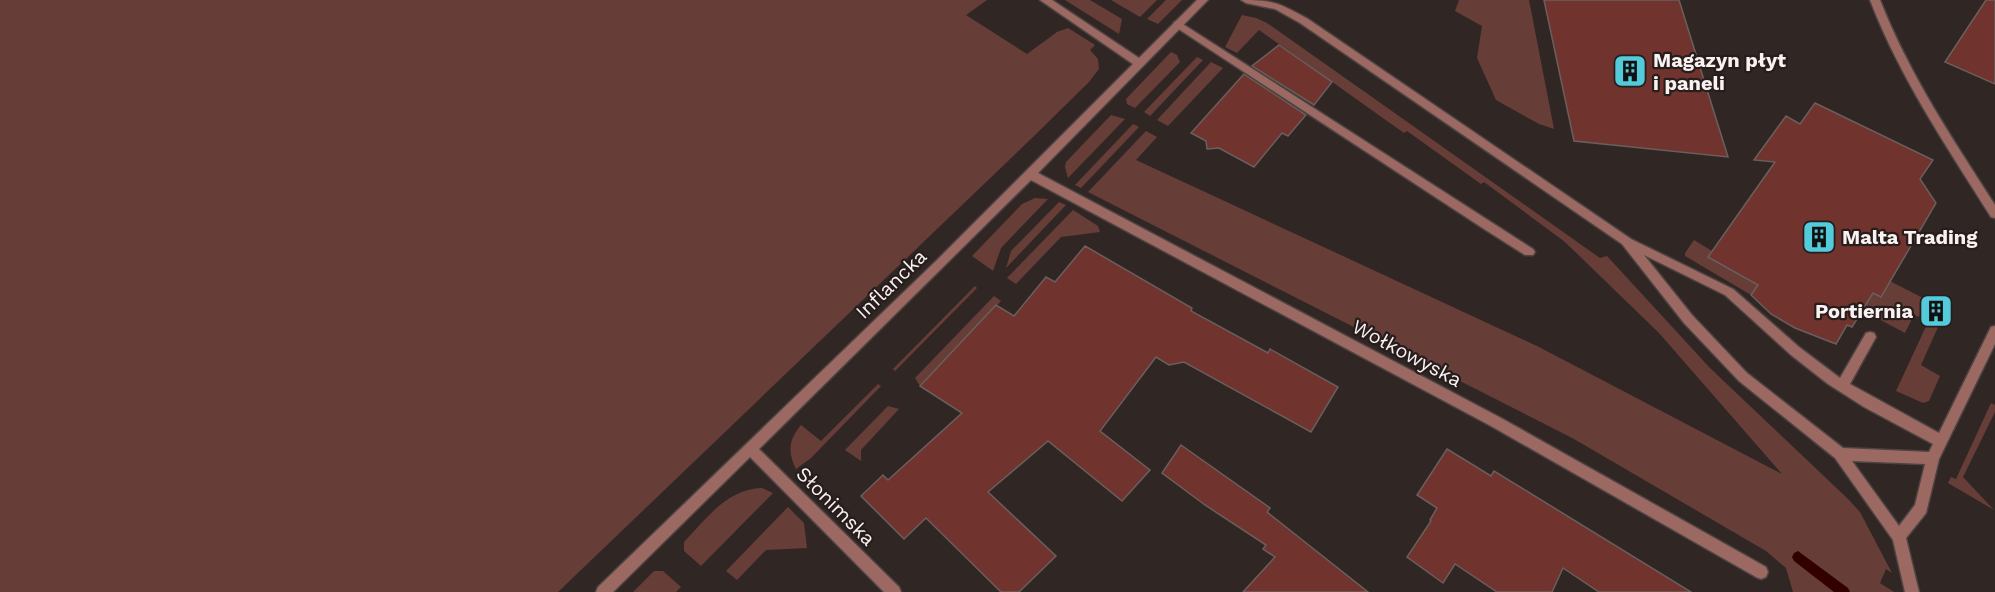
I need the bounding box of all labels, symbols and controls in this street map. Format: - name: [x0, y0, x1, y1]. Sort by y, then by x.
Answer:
- place label: Magazyn płyt i paneli: [1653, 48, 1786, 95]
- building icon: Magazyn płyt i paneli: [1612, 53, 1648, 89]
- building icon: Malta Trading: [1801, 219, 1837, 255]
- place label: Malta Trading: [1842, 225, 1978, 249]
- street label: Inflancka: [851, 244, 931, 324]
- building icon: Portiernia: [1918, 293, 1954, 329]
- place label: Portiernia: [1815, 299, 1913, 323]
- street label: Wołkowyska: [1348, 314, 1466, 392]
- street label: Słonimska: [791, 461, 881, 551]

